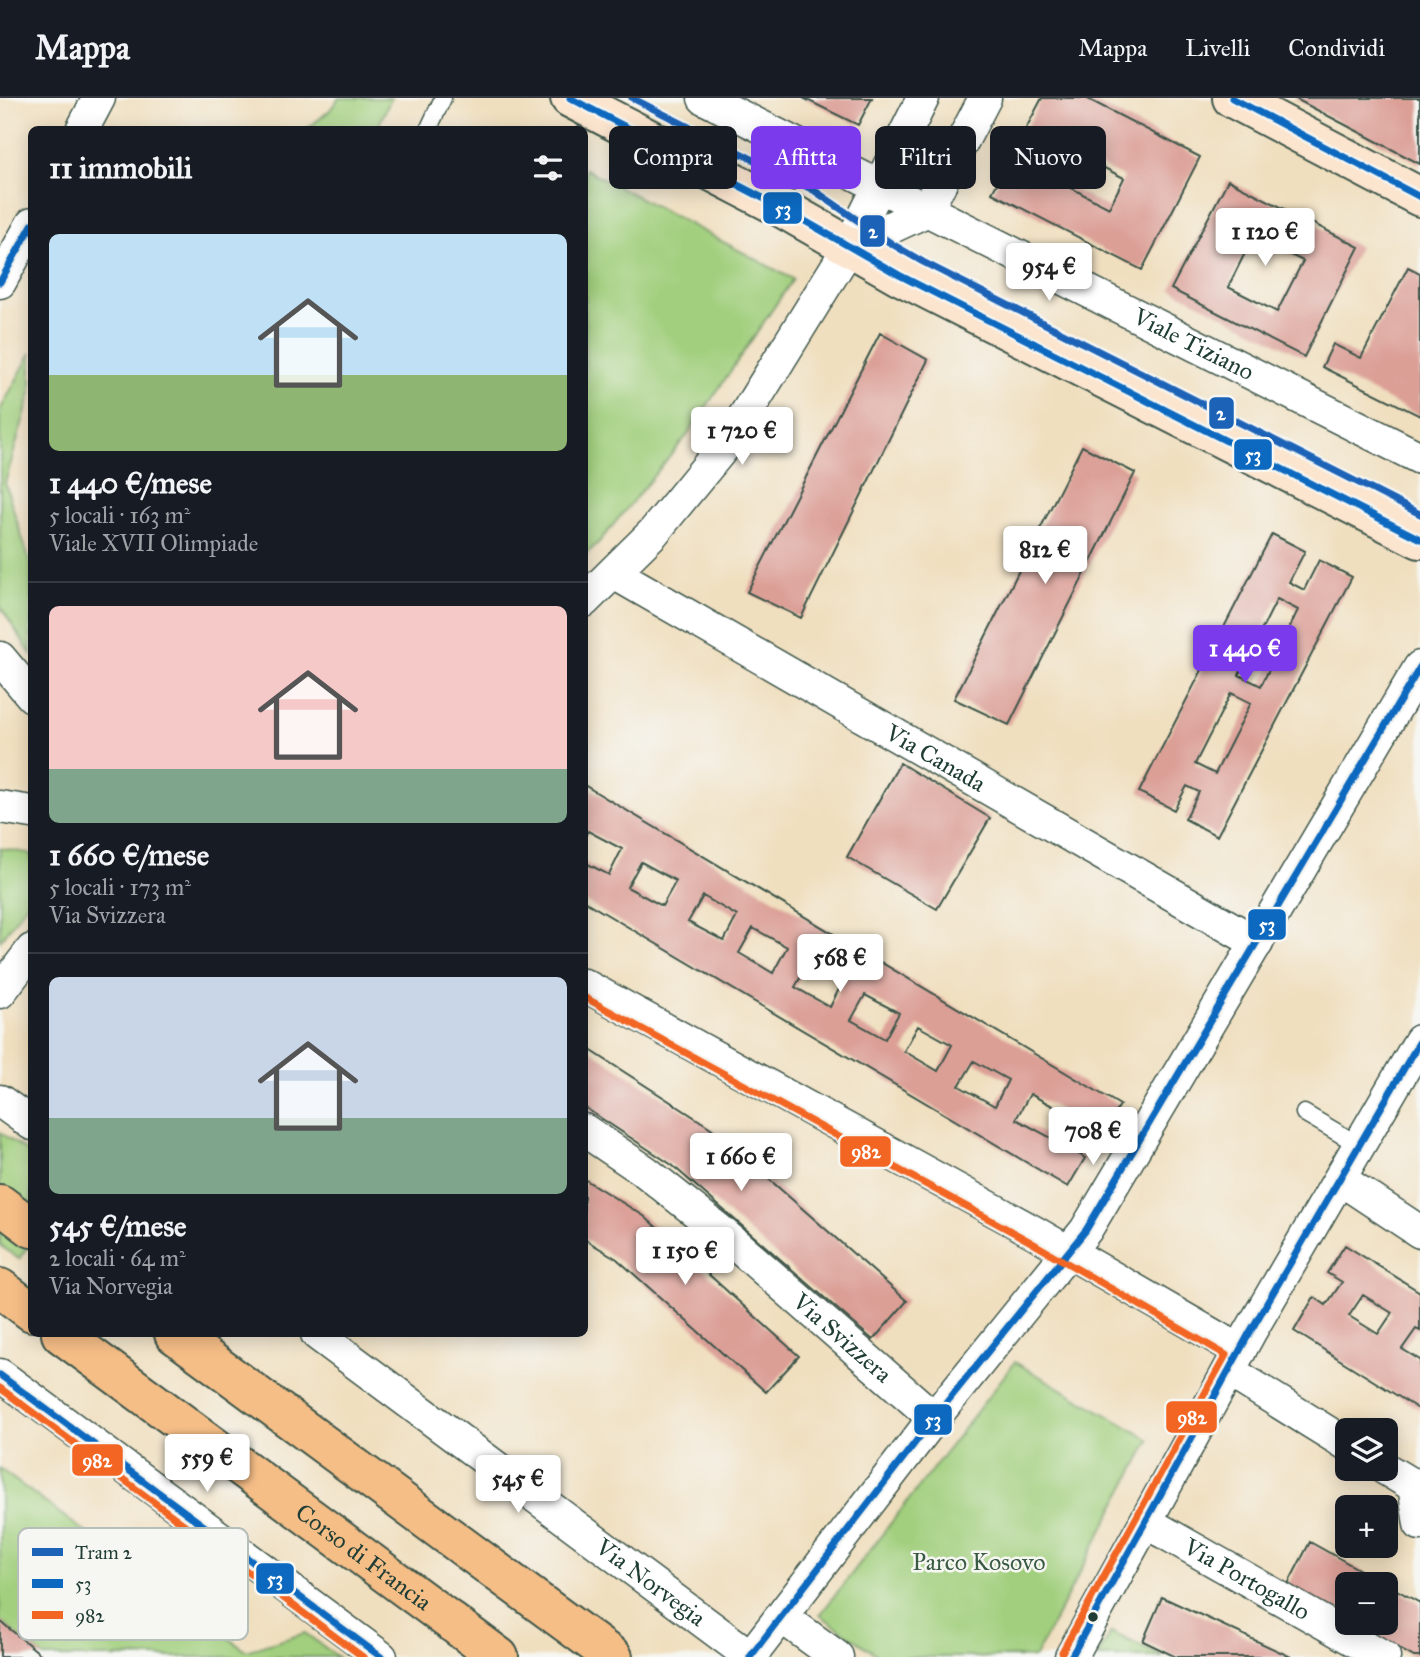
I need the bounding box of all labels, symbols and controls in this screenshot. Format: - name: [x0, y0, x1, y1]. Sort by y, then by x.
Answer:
- text: Mappa: [35, 28, 130, 68]
- text: Mappa: [1078, 33, 1147, 63]
- text: Livelli: [1185, 33, 1250, 63]
- text: Condividi: [1288, 33, 1385, 63]
- chip: Compra: [609, 126, 737, 189]
- chip: Affitta: [751, 126, 861, 189]
- chip: Filtri: [875, 126, 976, 189]
- chip: Nuovo: [990, 126, 1106, 189]
- icon: filters: [529, 149, 567, 187]
- text: 11 immobili: [49, 150, 192, 186]
- line badge: 53: [762, 191, 803, 225]
- text: 53: [775, 197, 791, 221]
- pin: 1 120 €: [1200, 208, 1330, 268]
- line badge: 2: [859, 214, 886, 248]
- text: 1 120 €: [1232, 217, 1298, 245]
- text: 2: [868, 220, 878, 243]
- pin: 954 €: [1000, 244, 1098, 303]
- text: 954 €: [1022, 252, 1076, 280]
- icon: home: [245, 280, 371, 406]
- street label: Viale Tiziano: [1127, 301, 1259, 387]
- line badge: 2: [1208, 396, 1235, 430]
- text: 2: [1216, 402, 1226, 425]
- pin: 1 720 €: [677, 408, 807, 467]
- text: 1 720 €: [707, 416, 777, 444]
- line badge: 53: [1233, 438, 1273, 471]
- text: 53: [1245, 443, 1261, 467]
- text: 1 440 €/mese: [49, 465, 212, 501]
- text: 5 locali · 163 m²: [49, 501, 190, 529]
- pin: 812 €: [996, 526, 1094, 586]
- text: Viale XVII Olimpiade: [49, 529, 258, 557]
- text: 812 €: [1019, 535, 1071, 563]
- pin: 1 440 €: [1180, 626, 1310, 685]
- text: 1 440 €: [1209, 634, 1281, 662]
- icon: home: [245, 652, 371, 778]
- street label: Via Canada: [879, 717, 992, 799]
- text: 1 660 €/mese: [49, 837, 209, 873]
- text: 5 locali · 173 m²: [49, 873, 191, 901]
- text: Via Svizzera: [49, 901, 166, 929]
- line badge: 53: [1247, 908, 1287, 941]
- text: 53: [1259, 913, 1275, 937]
- pin: 568 €: [791, 934, 889, 994]
- text: 568 €: [813, 943, 867, 971]
- icon: home: [245, 1023, 371, 1149]
- pin: 708 €: [1044, 1108, 1142, 1167]
- text: 708 €: [1065, 1116, 1121, 1144]
- pin: 1 660 €: [676, 1134, 806, 1193]
- line badge: 982: [839, 1135, 892, 1168]
- text: 982: [851, 1140, 881, 1164]
- text: 1 660 €: [706, 1142, 776, 1170]
- text: 545 €/mese: [49, 1208, 187, 1244]
- pin: 1 150 €: [620, 1228, 750, 1287]
- text: 1 150 €: [652, 1236, 718, 1264]
- text: 2 locali · 64 m²: [49, 1244, 186, 1272]
- text: Via Norvegia: [49, 1272, 173, 1300]
- street label: Via Svizzera: [786, 1286, 899, 1390]
- line badge: 982: [1165, 1400, 1218, 1434]
- line badge: 53: [913, 1403, 953, 1436]
- text: 982: [1177, 1406, 1207, 1430]
- text: 53: [925, 1408, 941, 1432]
- map controls: [1335, 1418, 1398, 1635]
- button: layers: [1335, 1418, 1398, 1481]
- pin: 559 €: [158, 1434, 256, 1494]
- line badge: 982: [71, 1443, 124, 1477]
- text: 559 €: [181, 1443, 233, 1471]
- text: 982: [82, 1449, 112, 1473]
- pin: 545 €: [469, 1456, 567, 1515]
- text: 545 €: [492, 1464, 544, 1492]
- button: +: [1335, 1495, 1398, 1558]
- street label: Corso di Francia: [290, 1497, 438, 1618]
- legend: [18, 1528, 248, 1640]
- street label: Via Norvegia: [589, 1531, 712, 1633]
- street label: Via Portogallo: [1178, 1531, 1315, 1627]
- text: Tram 2: [75, 1541, 133, 1564]
- park label: Parco Kosovo: [912, 1547, 1046, 1577]
- line badge: 53: [255, 1562, 295, 1595]
- text: 53: [267, 1567, 283, 1591]
- text: 53: [75, 1572, 91, 1595]
- button: −: [1335, 1572, 1398, 1635]
- text: 982: [75, 1604, 105, 1627]
- unlabelled marker: [1086, 1610, 1100, 1624]

